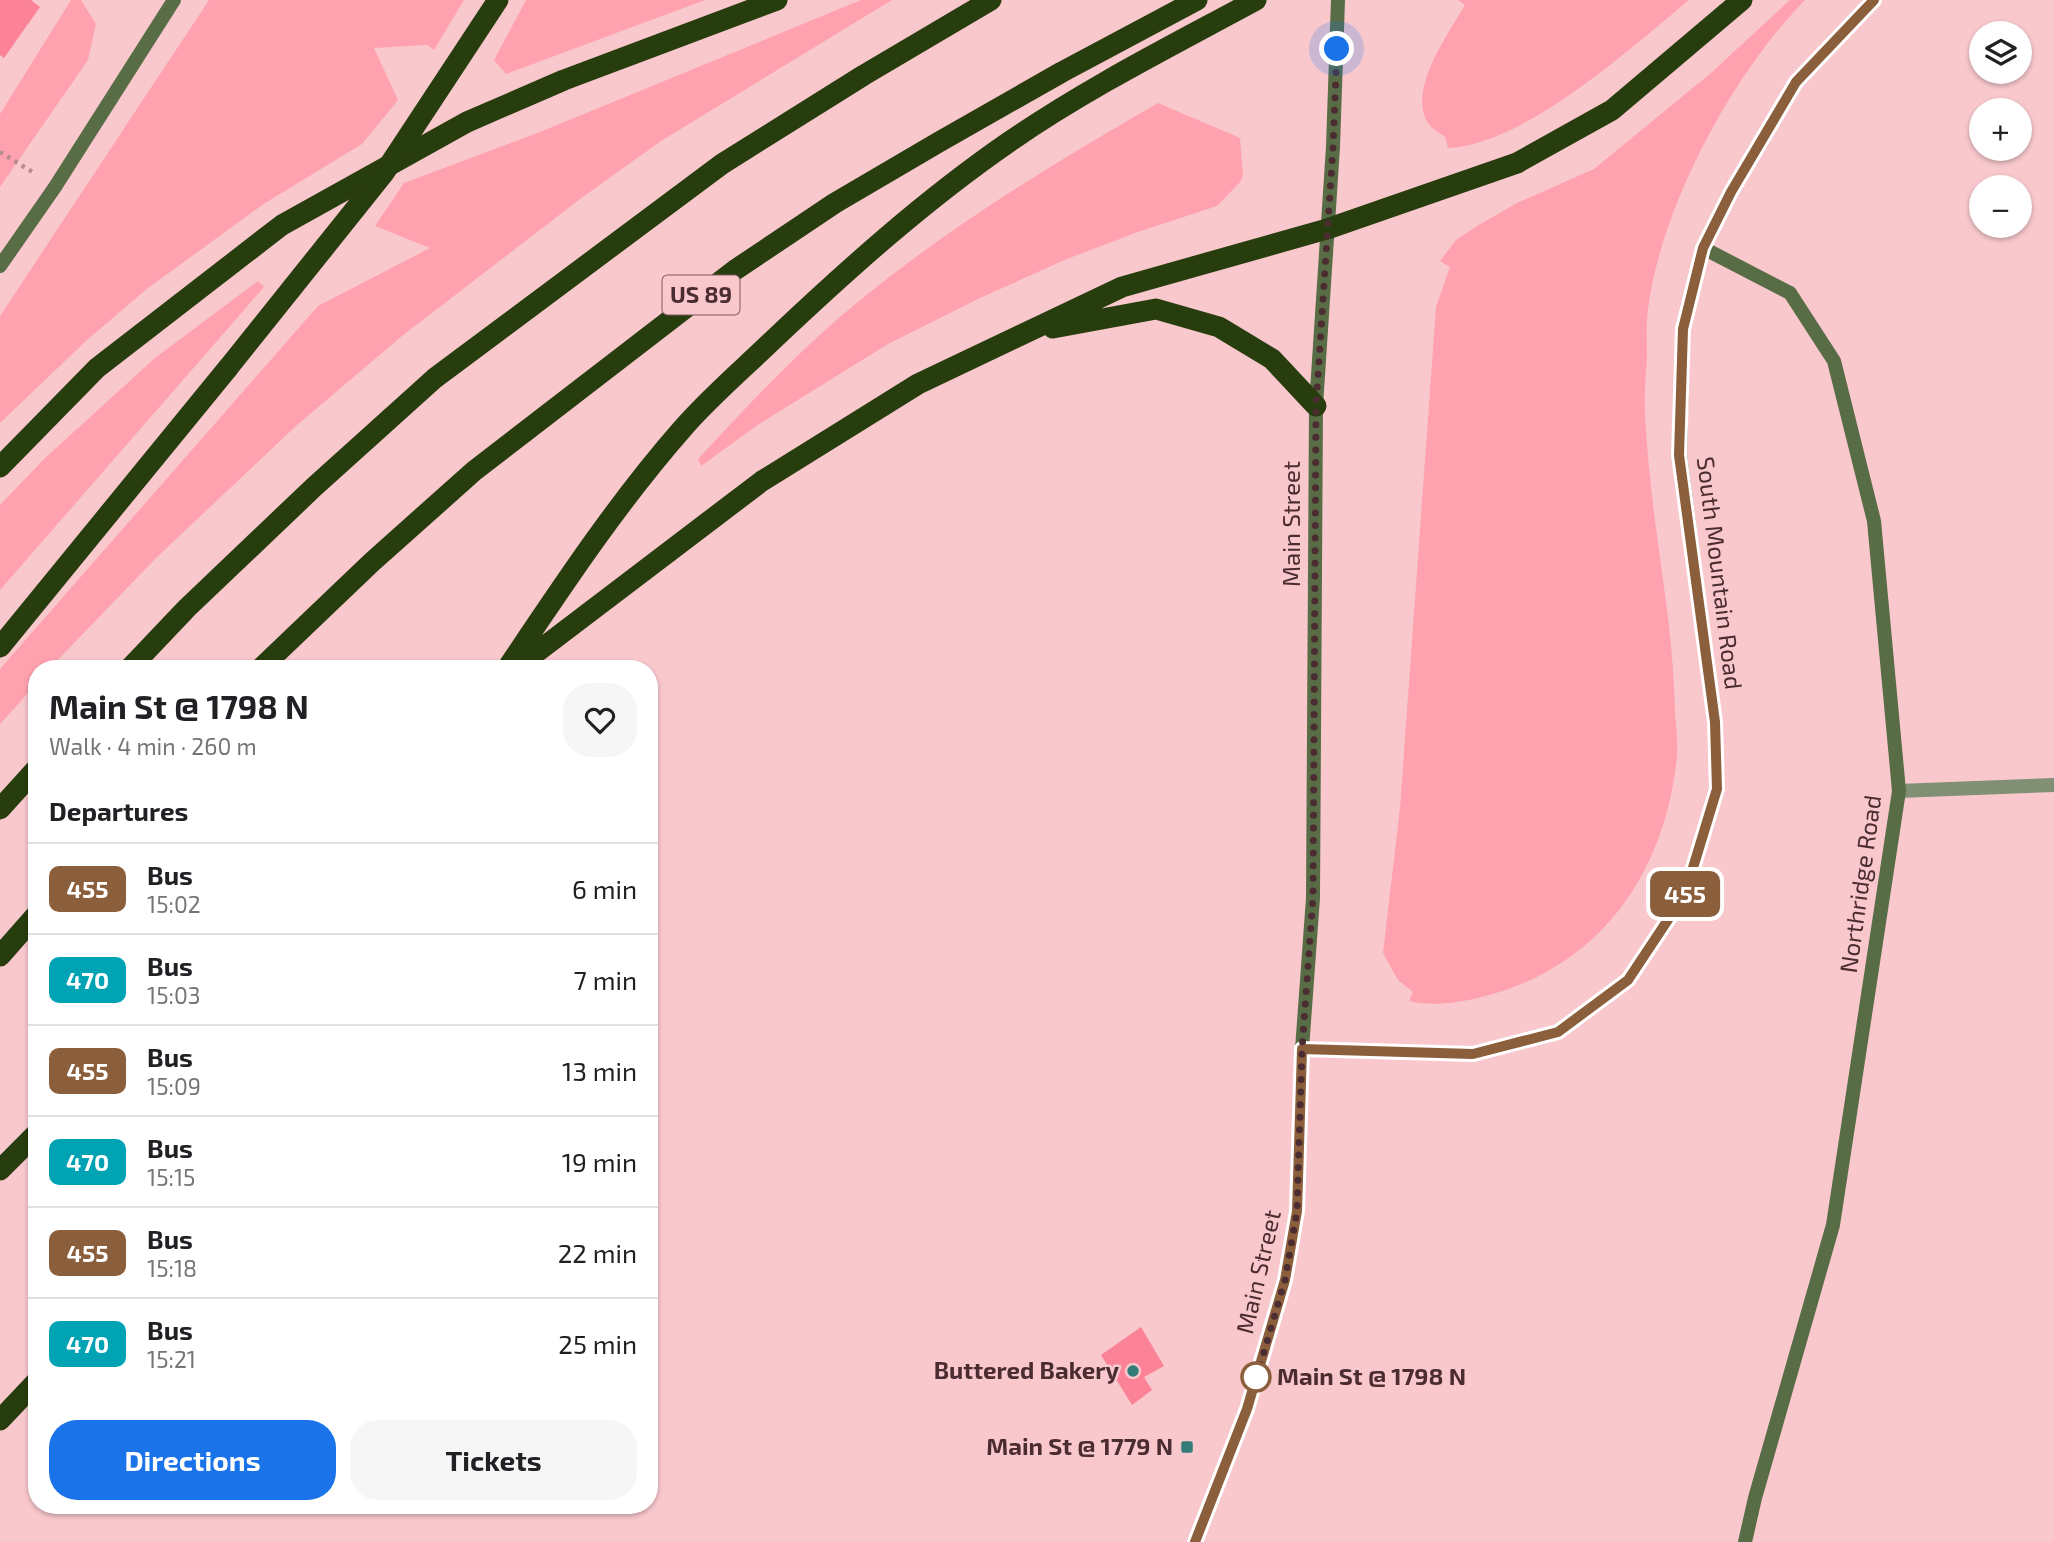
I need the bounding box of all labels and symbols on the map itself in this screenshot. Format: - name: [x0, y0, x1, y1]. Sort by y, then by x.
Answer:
- your location: [1319, 31, 1354, 66]
- road number: US 89: [662, 276, 740, 314]
- street label: South Mountain Road: [1692, 455, 1749, 691]
- street label: Main Street: [1276, 461, 1305, 587]
- street label: Northridge Road: [1833, 793, 1886, 975]
- line badge: 455: [1645, 871, 1725, 917]
- street label: Main Street: [1229, 1207, 1286, 1336]
- place label: Buttered Bakery: [934, 1355, 1119, 1384]
- place label: Main St @ 1798 N: [1277, 1361, 1466, 1390]
- marker: Main St @ 1798 N: [1241, 1362, 1271, 1392]
- marker: Buttered Bakery: [1125, 1363, 1141, 1379]
- place label: Main St @ 1779 N: [986, 1431, 1173, 1460]
- marker: Main St @ 1779 N: [1179, 1439, 1195, 1455]

